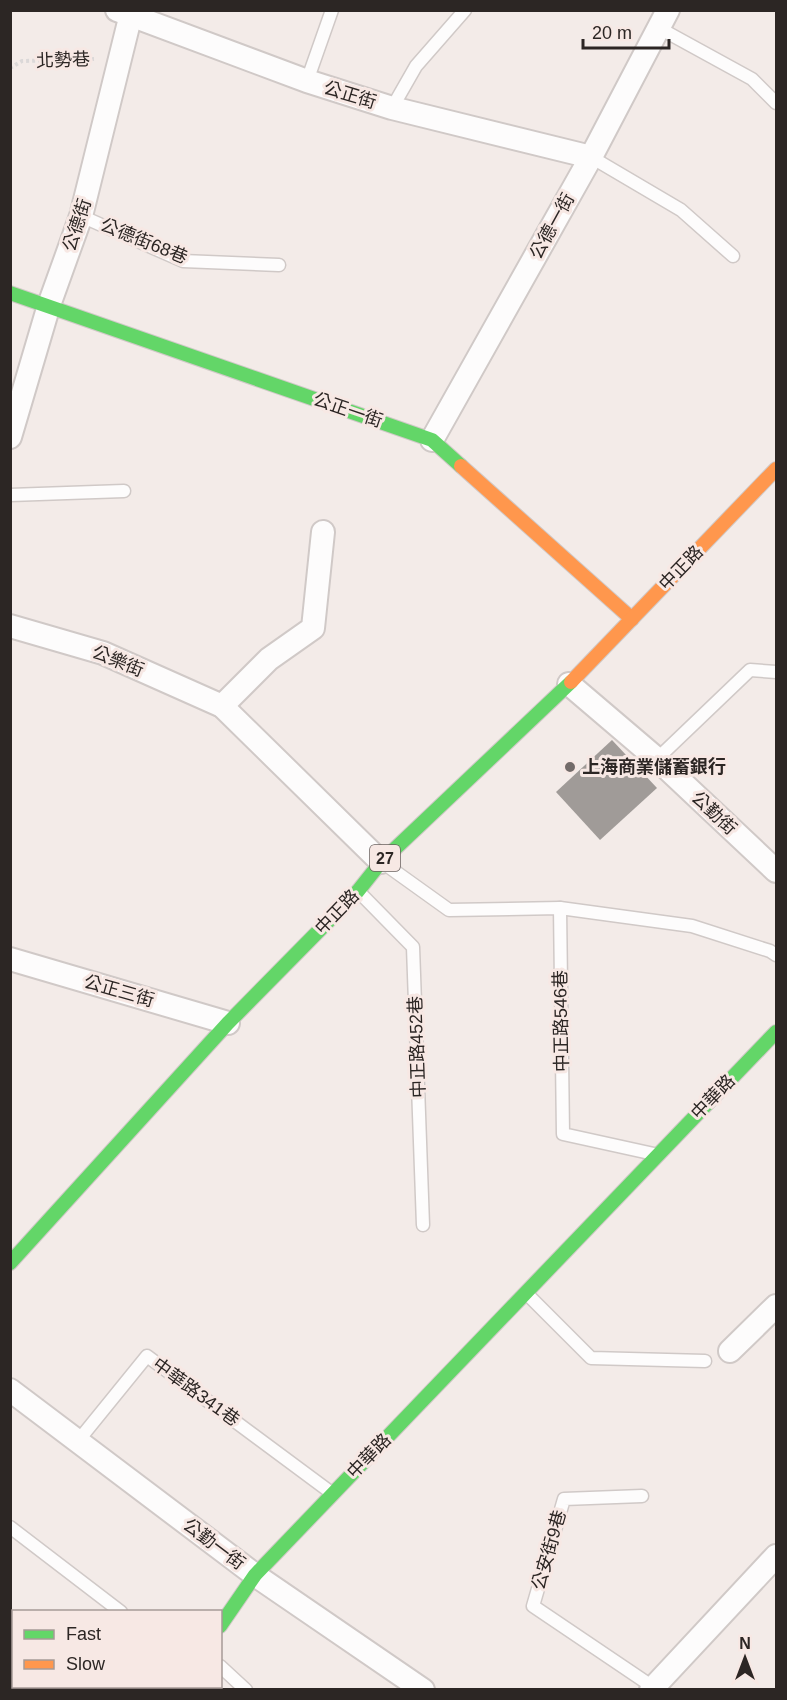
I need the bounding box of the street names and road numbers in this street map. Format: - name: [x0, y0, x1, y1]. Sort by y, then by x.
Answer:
- street label: 北勢巷: [36, 49, 90, 71]
- street label: 公正街: [321, 78, 379, 112]
- street label: 公德一街: [526, 190, 578, 262]
- street label: 公德街: [59, 196, 95, 254]
- street label: 公德街68巷: [98, 214, 190, 268]
- street label: 公正一街: [311, 389, 385, 431]
- street label: 中正路: [655, 542, 707, 594]
- street label: 公樂街: [89, 642, 147, 680]
- street label: 公勤街: [687, 787, 741, 839]
- road number: 27: [370, 845, 400, 871]
- street label: 中正路: [311, 886, 363, 938]
- street label: 中正路546巷: [550, 970, 572, 1072]
- street label: 公正三街: [82, 971, 156, 1011]
- street label: 中正路452巷: [405, 996, 429, 1098]
- street label: 中華路: [687, 1071, 739, 1123]
- street label: 中華路341巷: [149, 1354, 243, 1430]
- street label: 中華路: [343, 1430, 395, 1482]
- street label: 公安街9巷: [528, 1508, 570, 1592]
- street label: 公勤一街: [179, 1514, 249, 1574]

